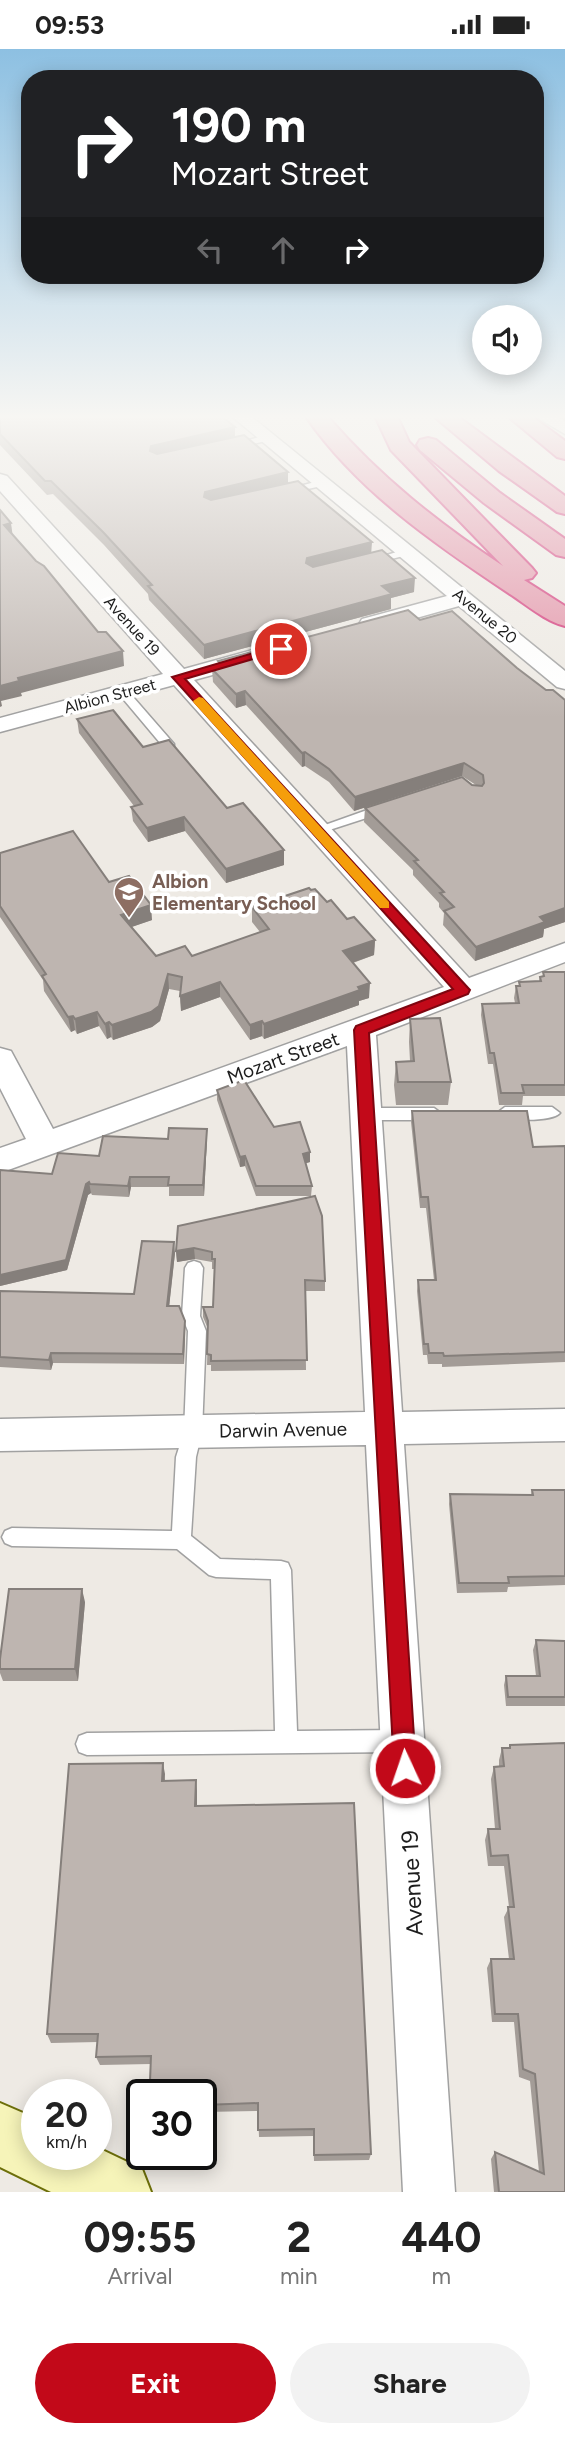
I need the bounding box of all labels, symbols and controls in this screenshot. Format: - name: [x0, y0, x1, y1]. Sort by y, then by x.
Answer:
- text: 09:53: [35, 9, 104, 41]
- text: 190 m: [171, 95, 306, 154]
- icon: right: [56, 98, 147, 189]
- text: Mozart Street: [171, 155, 369, 193]
- icon: left: [191, 231, 229, 269]
- icon: ahead: [264, 231, 302, 269]
- icon: right: [337, 231, 375, 269]
- map controls: [472, 305, 542, 375]
- button: sound: [472, 305, 542, 375]
- street label: Avenue 20: [449, 584, 521, 648]
- street label: Avenue 19: [100, 592, 164, 660]
- pin: [251, 619, 311, 679]
- icon: arrive: [262, 630, 300, 668]
- street label: Albion Street: [62, 675, 158, 717]
- place label: Albion Elementary School: [152, 870, 316, 915]
- school or university icon: Albion Elementary School: [112, 875, 146, 919]
- street label: Mozart Street: [224, 1027, 342, 1089]
- street label: Darwin Avenue: [219, 1417, 347, 1443]
- position arrow: [368, 1731, 442, 1805]
- street label: Avenue 19: [395, 1829, 429, 1937]
- speed limit sign: 30: [126, 2079, 217, 2170]
- text: 20: [45, 2094, 88, 2136]
- text: km/h: [46, 2131, 87, 2153]
- text: 09:55: [83, 2212, 196, 2263]
- text: 2: [287, 2212, 311, 2263]
- text: 440: [401, 2212, 482, 2263]
- text: Arrival: [108, 2262, 172, 2290]
- text: min: [280, 2262, 318, 2290]
- text: m: [432, 2262, 451, 2290]
- button: Exit: [35, 2343, 276, 2423]
- button: Share: [290, 2343, 530, 2423]

